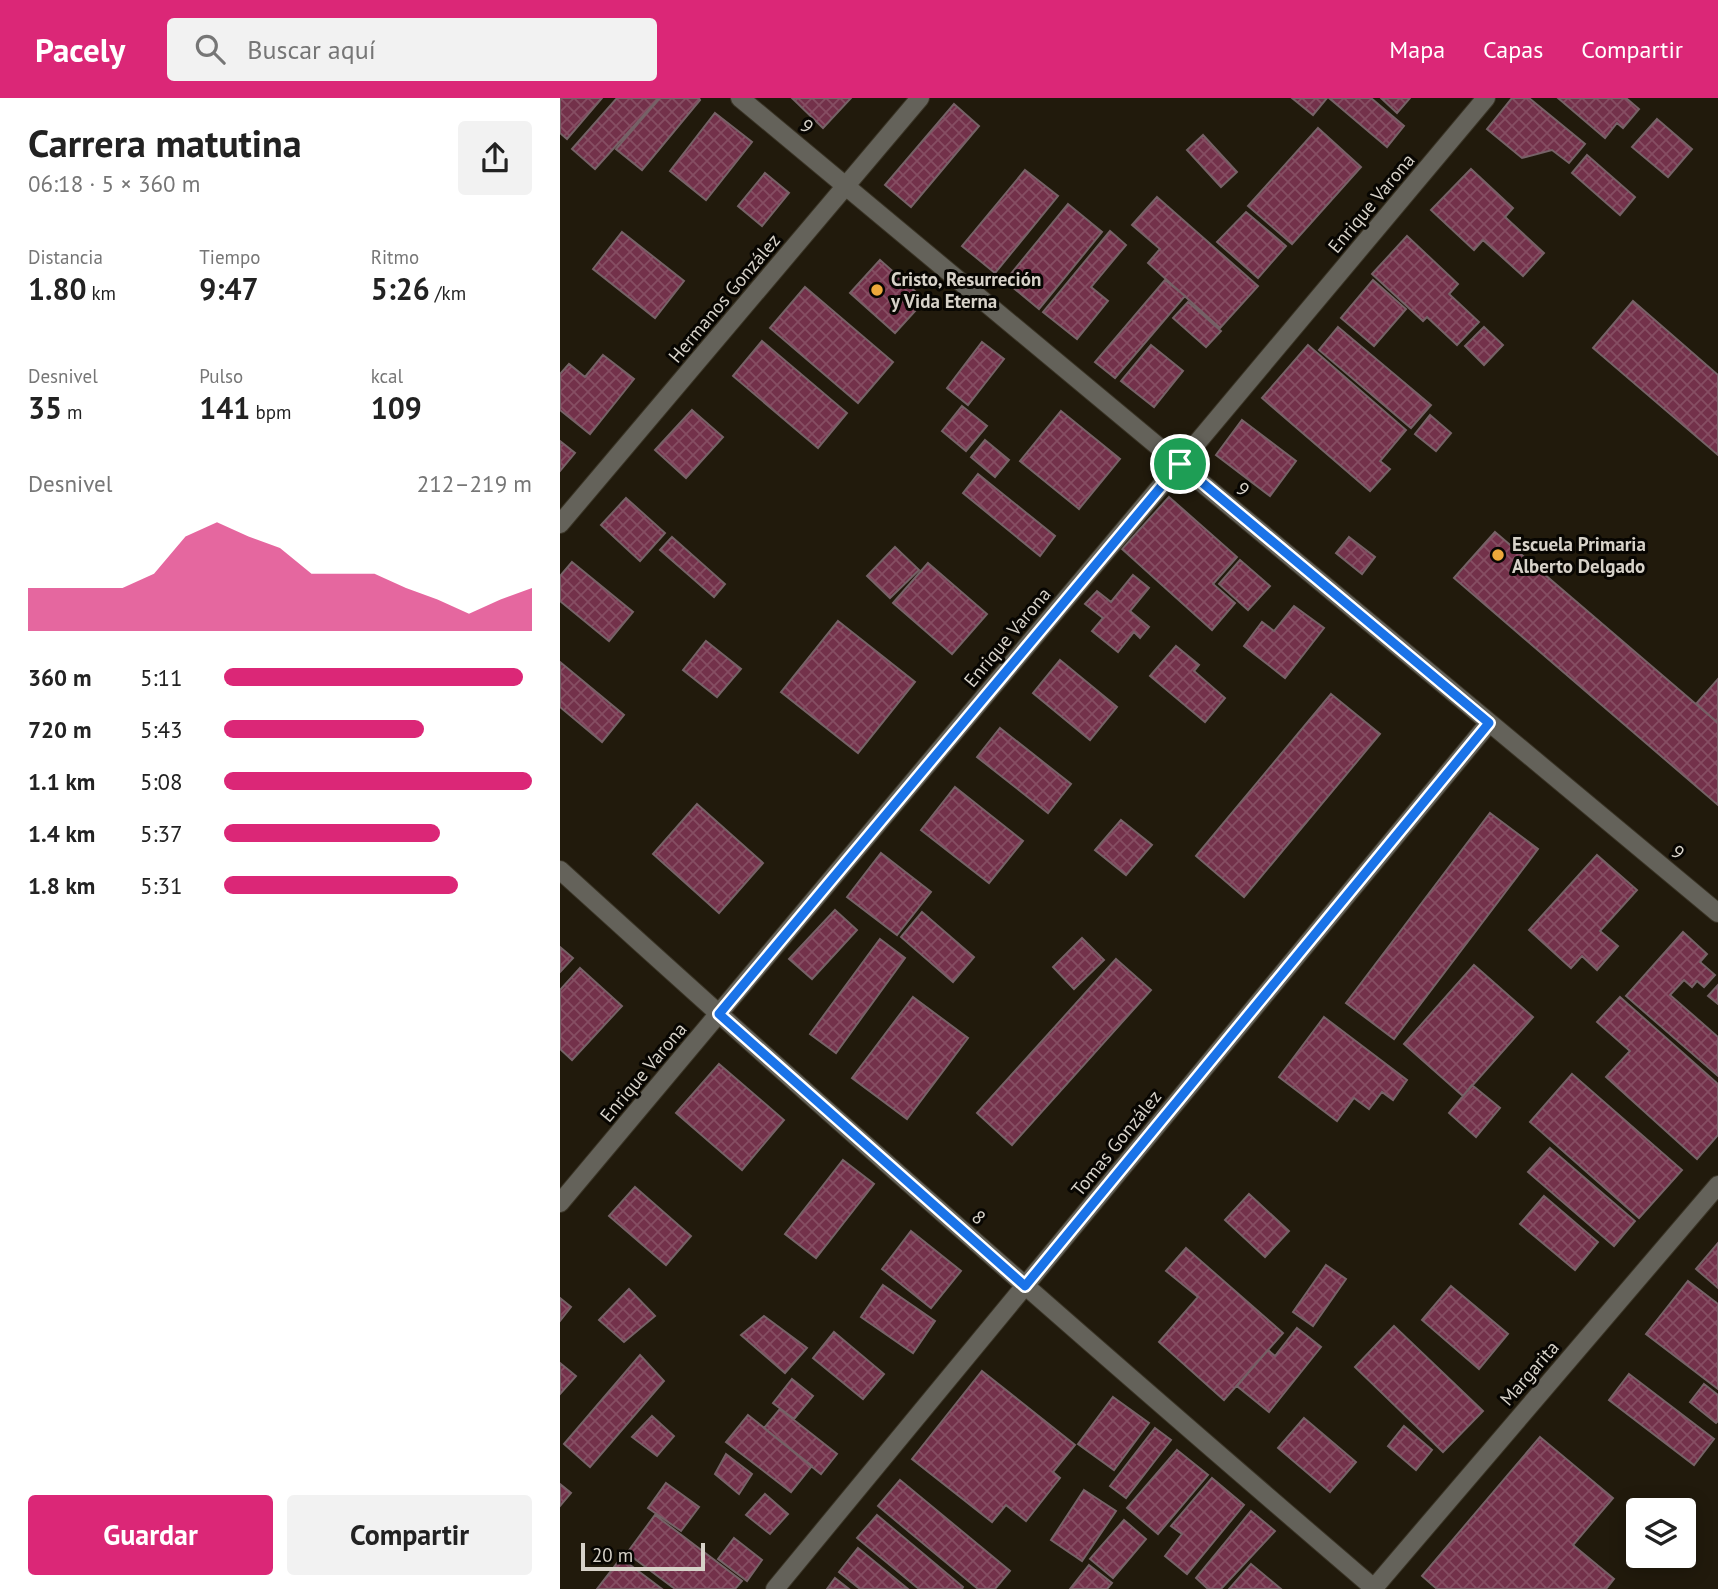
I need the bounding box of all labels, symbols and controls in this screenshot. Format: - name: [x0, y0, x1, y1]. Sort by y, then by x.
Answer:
- search box: [167, 18, 657, 81]
- text: Pacely: [35, 28, 125, 71]
- icon: search: [191, 30, 229, 68]
- text: Buscar aquí: [247, 33, 376, 66]
- text: Mapa: [1389, 34, 1445, 65]
- text: Capas: [1483, 34, 1543, 65]
- text: Compartir: [1581, 34, 1683, 65]
- street label: 9: [795, 113, 819, 139]
- text: Carrera matutina: [28, 118, 302, 167]
- button: share: [458, 121, 532, 195]
- street label: Enrique Varona: [1322, 148, 1420, 258]
- text: 06:18 · 5 × 360 m: [28, 169, 200, 198]
- street label: Hermanos González: [663, 229, 785, 367]
- text: Distancia: [28, 245, 103, 269]
- text: Tiempo: [199, 245, 261, 269]
- text: Ritmo: [371, 245, 419, 269]
- place label: Cristo, Resurreción y Vida Eterna: [890, 267, 1041, 313]
- text: 1.80: [28, 269, 86, 308]
- text: 9:47: [199, 269, 258, 308]
- text: 5:26: [371, 269, 430, 308]
- text: km: [86, 281, 116, 305]
- text: /km: [430, 281, 466, 305]
- marker: Cristo, Resurreción y Vida Eterna: [869, 282, 885, 298]
- text: Desnivel: [28, 364, 98, 388]
- text: Pulso: [199, 364, 243, 388]
- text: kcal: [371, 364, 403, 388]
- text: 35: [28, 388, 62, 427]
- text: 141: [199, 388, 250, 427]
- text: 109: [371, 388, 422, 427]
- text: m: [62, 400, 83, 424]
- text: bpm: [250, 400, 291, 424]
- pin: [1150, 434, 1210, 494]
- icon: arrive: [1161, 445, 1199, 483]
- text: Desnivel: [28, 469, 112, 498]
- text: 212–219 m: [417, 469, 532, 498]
- street label: 9: [1231, 476, 1255, 502]
- place label: Escuela Primaria Alberto Delgado: [1512, 532, 1646, 578]
- marker: Escuela Primaria Alberto Delgado: [1490, 547, 1506, 563]
- street label: Enrique Varona: [958, 582, 1056, 692]
- text: 360 m: [28, 663, 91, 692]
- text: 5:11: [140, 663, 183, 692]
- text: 720 m: [28, 715, 91, 744]
- text: 5:43: [140, 715, 183, 744]
- text: 1.1 km: [28, 767, 95, 796]
- text: 5:08: [140, 767, 183, 796]
- text: 1.4 km: [28, 819, 95, 848]
- text: 5:37: [140, 819, 183, 848]
- street label: 9: [1666, 839, 1690, 865]
- text: 1.8 km: [28, 871, 95, 900]
- text: 5:31: [140, 871, 183, 900]
- street label: Enrique Varona: [594, 1017, 692, 1127]
- street label: Tomas González: [1066, 1085, 1166, 1201]
- street label: 8: [967, 1205, 991, 1229]
- street label: Margarita: [1494, 1336, 1564, 1410]
- button: Guardar: [28, 1495, 273, 1575]
- button: Compartir: [287, 1495, 532, 1575]
- map controls: [1626, 1498, 1696, 1568]
- button: layers: [1626, 1498, 1696, 1568]
- scale bar: [581, 1540, 705, 1572]
- text: 20 m: [592, 1543, 633, 1567]

